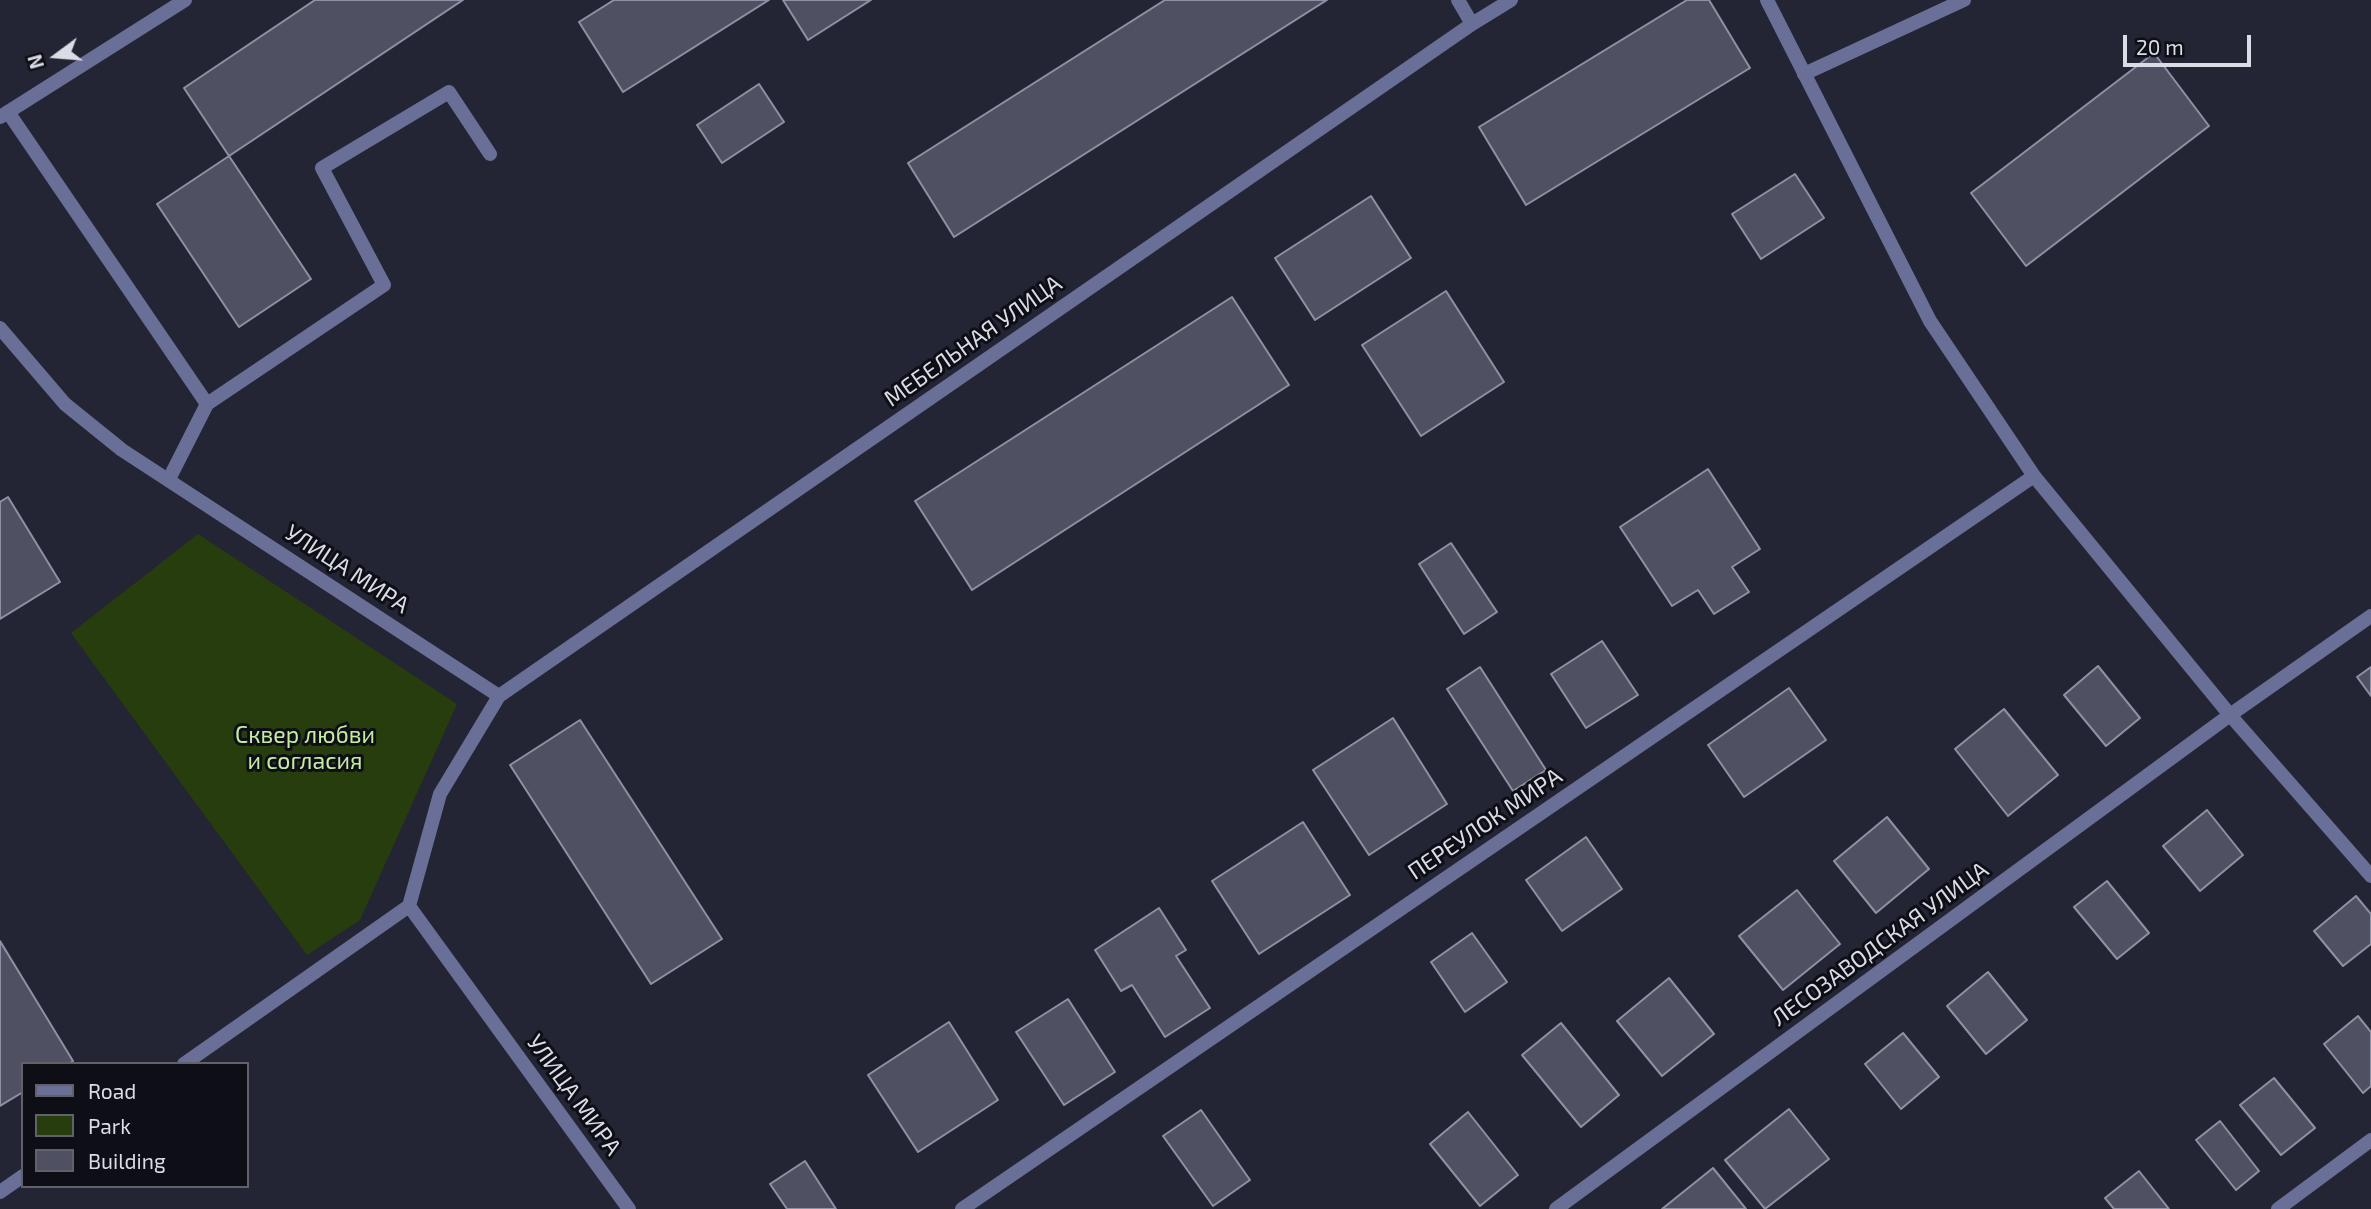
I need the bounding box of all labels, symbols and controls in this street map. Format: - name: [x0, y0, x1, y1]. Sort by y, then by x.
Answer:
- north arrow: [21, 21, 91, 91]
- scale bar: [2126, 21, 2254, 65]
- text: 20 m: [2136, 34, 2184, 59]
- text: N: [22, 52, 48, 72]
- street label: МЕБЕЛЬНАЯ УЛИЦА: [879, 269, 1067, 413]
- street label: УЛИЦА МИРА: [280, 519, 414, 619]
- park label: Сквер любви и согласия: [235, 721, 375, 775]
- street label: ПЕРЕУЛОК МИРА: [1403, 762, 1567, 886]
- street label: ЛЕСОЗАВОДСКАЯ УЛИЦА: [1766, 856, 1994, 1032]
- street label: УЛИЦА МИРА: [521, 1029, 627, 1161]
- legend: [21, 1062, 248, 1188]
- text: Road: [88, 1078, 136, 1103]
- text: Park: [88, 1113, 131, 1138]
- text: Building: [88, 1148, 166, 1173]

